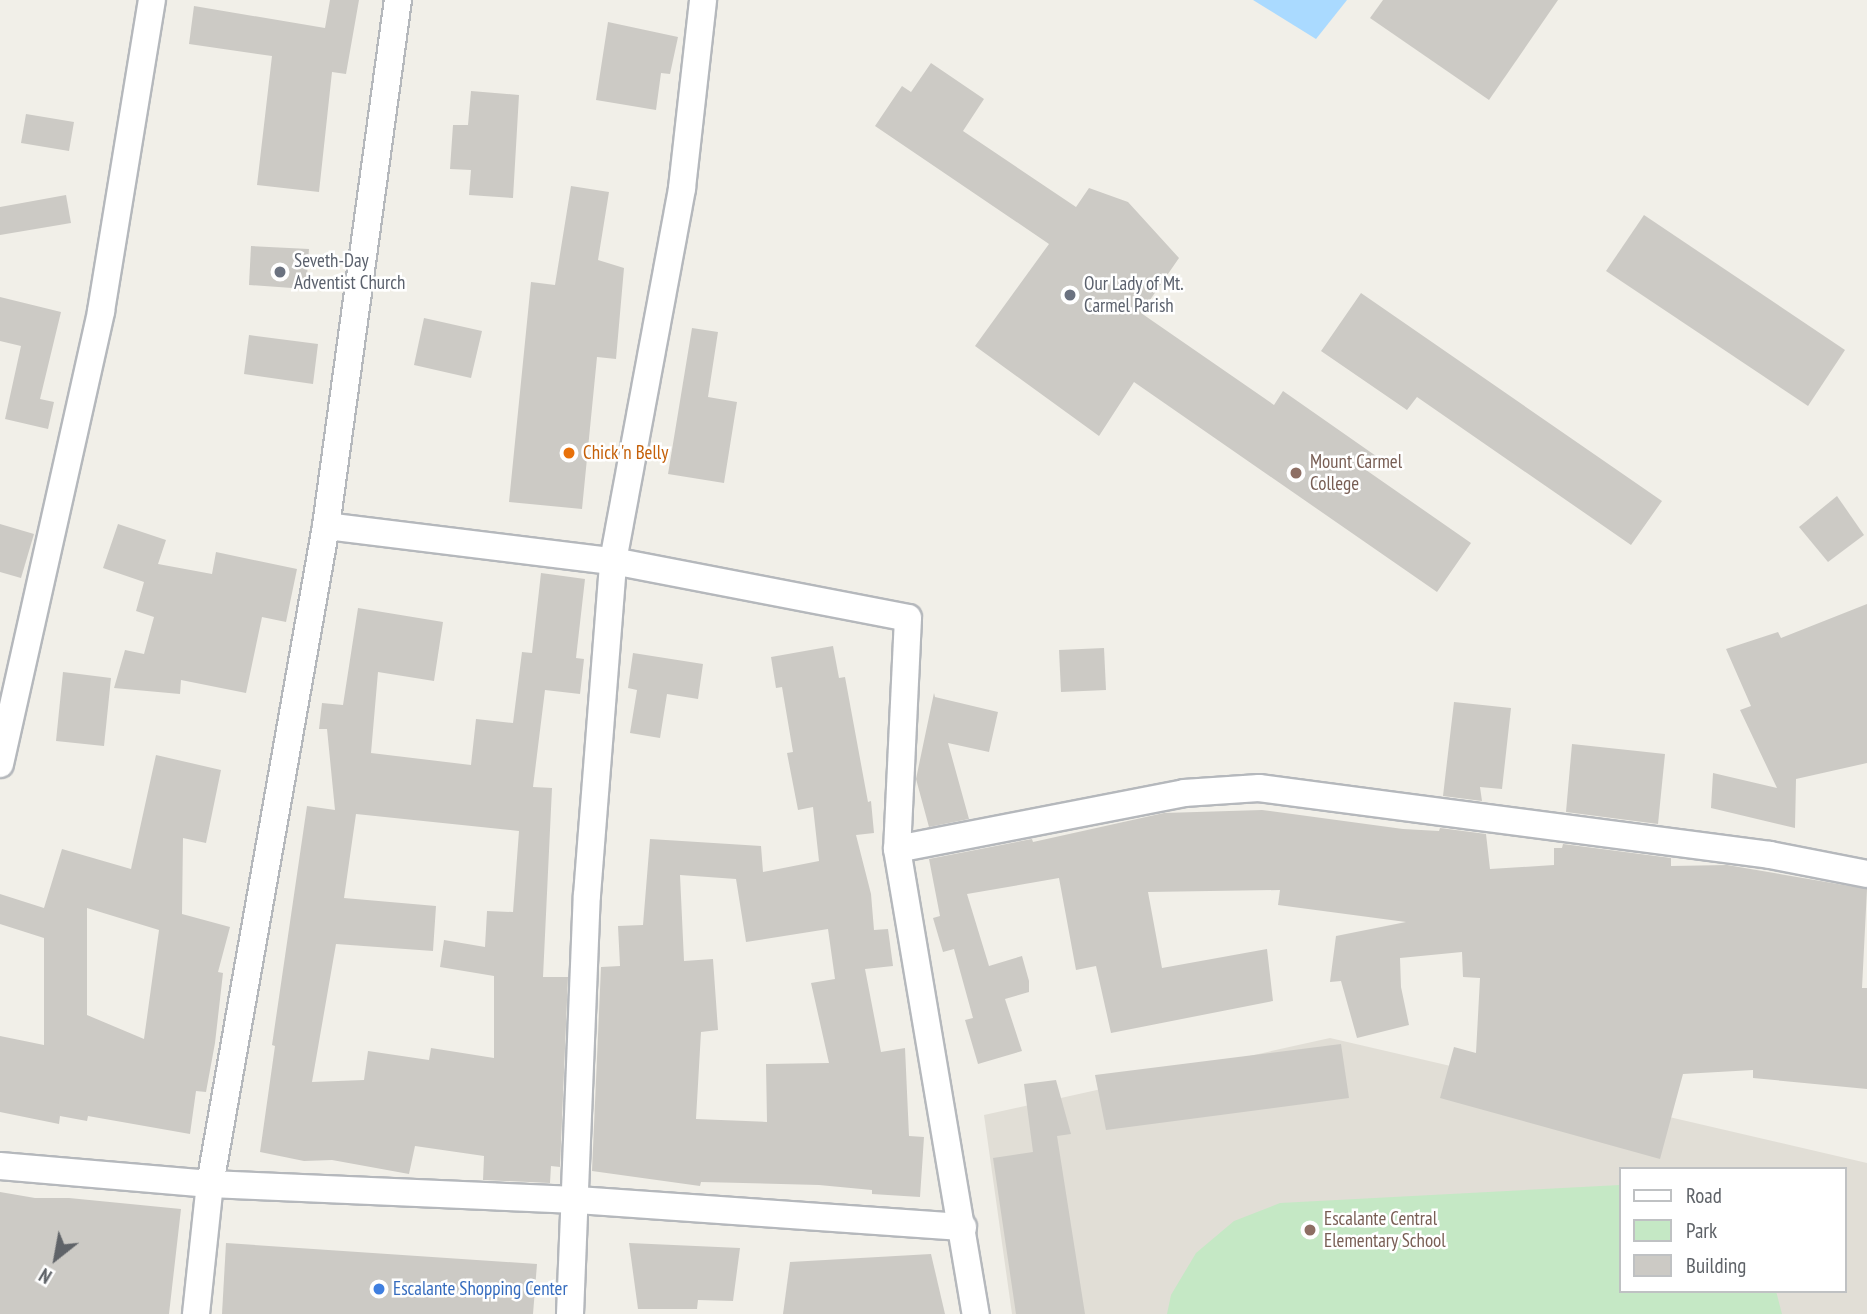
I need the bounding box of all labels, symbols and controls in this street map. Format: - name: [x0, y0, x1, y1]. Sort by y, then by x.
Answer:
- place label: Seveth-Day Adventist Church: [294, 250, 405, 294]
- marker: Seveth-Day Adventist Church: [272, 264, 288, 280]
- place label: Our Lady of Mt. Carmel Parish: [1084, 273, 1184, 317]
- marker: Our Lady of Mt. Carmel Parish: [1062, 287, 1078, 303]
- place label: Chick 'n Belly: [583, 442, 670, 464]
- marker: Chick 'n Belly: [561, 445, 577, 461]
- place label: Mount Carmel College: [1310, 451, 1402, 495]
- marker: Mount Carmel College: [1288, 465, 1304, 481]
- legend: [1618, 1167, 1846, 1293]
- text: Road: [1686, 1182, 1722, 1209]
- place label: Escalante Central Elementary School: [1324, 1208, 1446, 1252]
- text: Park: [1686, 1217, 1717, 1244]
- marker: Escalante Central Elementary School: [1302, 1222, 1318, 1238]
- north arrow: [21, 1223, 91, 1293]
- text: Building: [1686, 1252, 1746, 1279]
- text: N: [35, 1263, 56, 1289]
- place label: Escalante Shopping Center: [393, 1278, 568, 1300]
- marker: Escalante Shopping Center: [371, 1281, 387, 1297]

